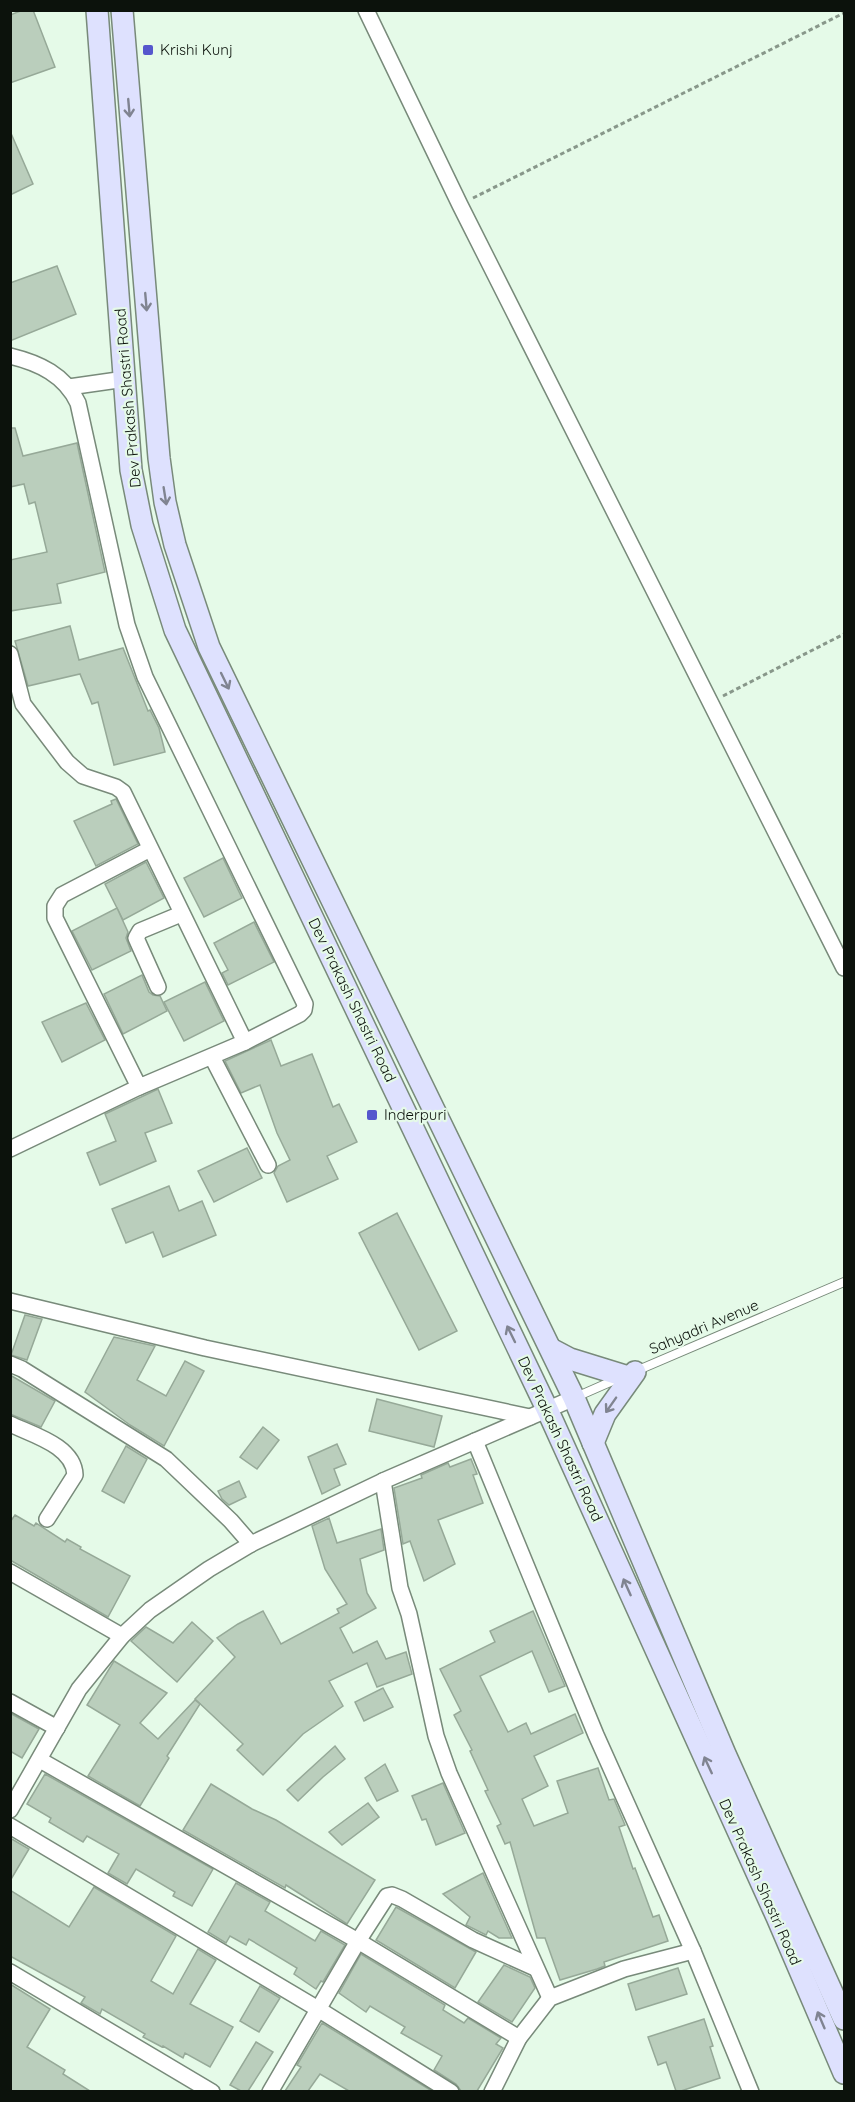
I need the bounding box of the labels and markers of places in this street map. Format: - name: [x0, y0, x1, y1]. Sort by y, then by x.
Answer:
- place label: Krishi Kunj: [160, 40, 233, 59]
- marker: Krishi Kunj: [141, 43, 155, 57]
- place label: Inderpuri: [384, 1105, 446, 1124]
- marker: Inderpuri: [365, 1108, 379, 1122]

